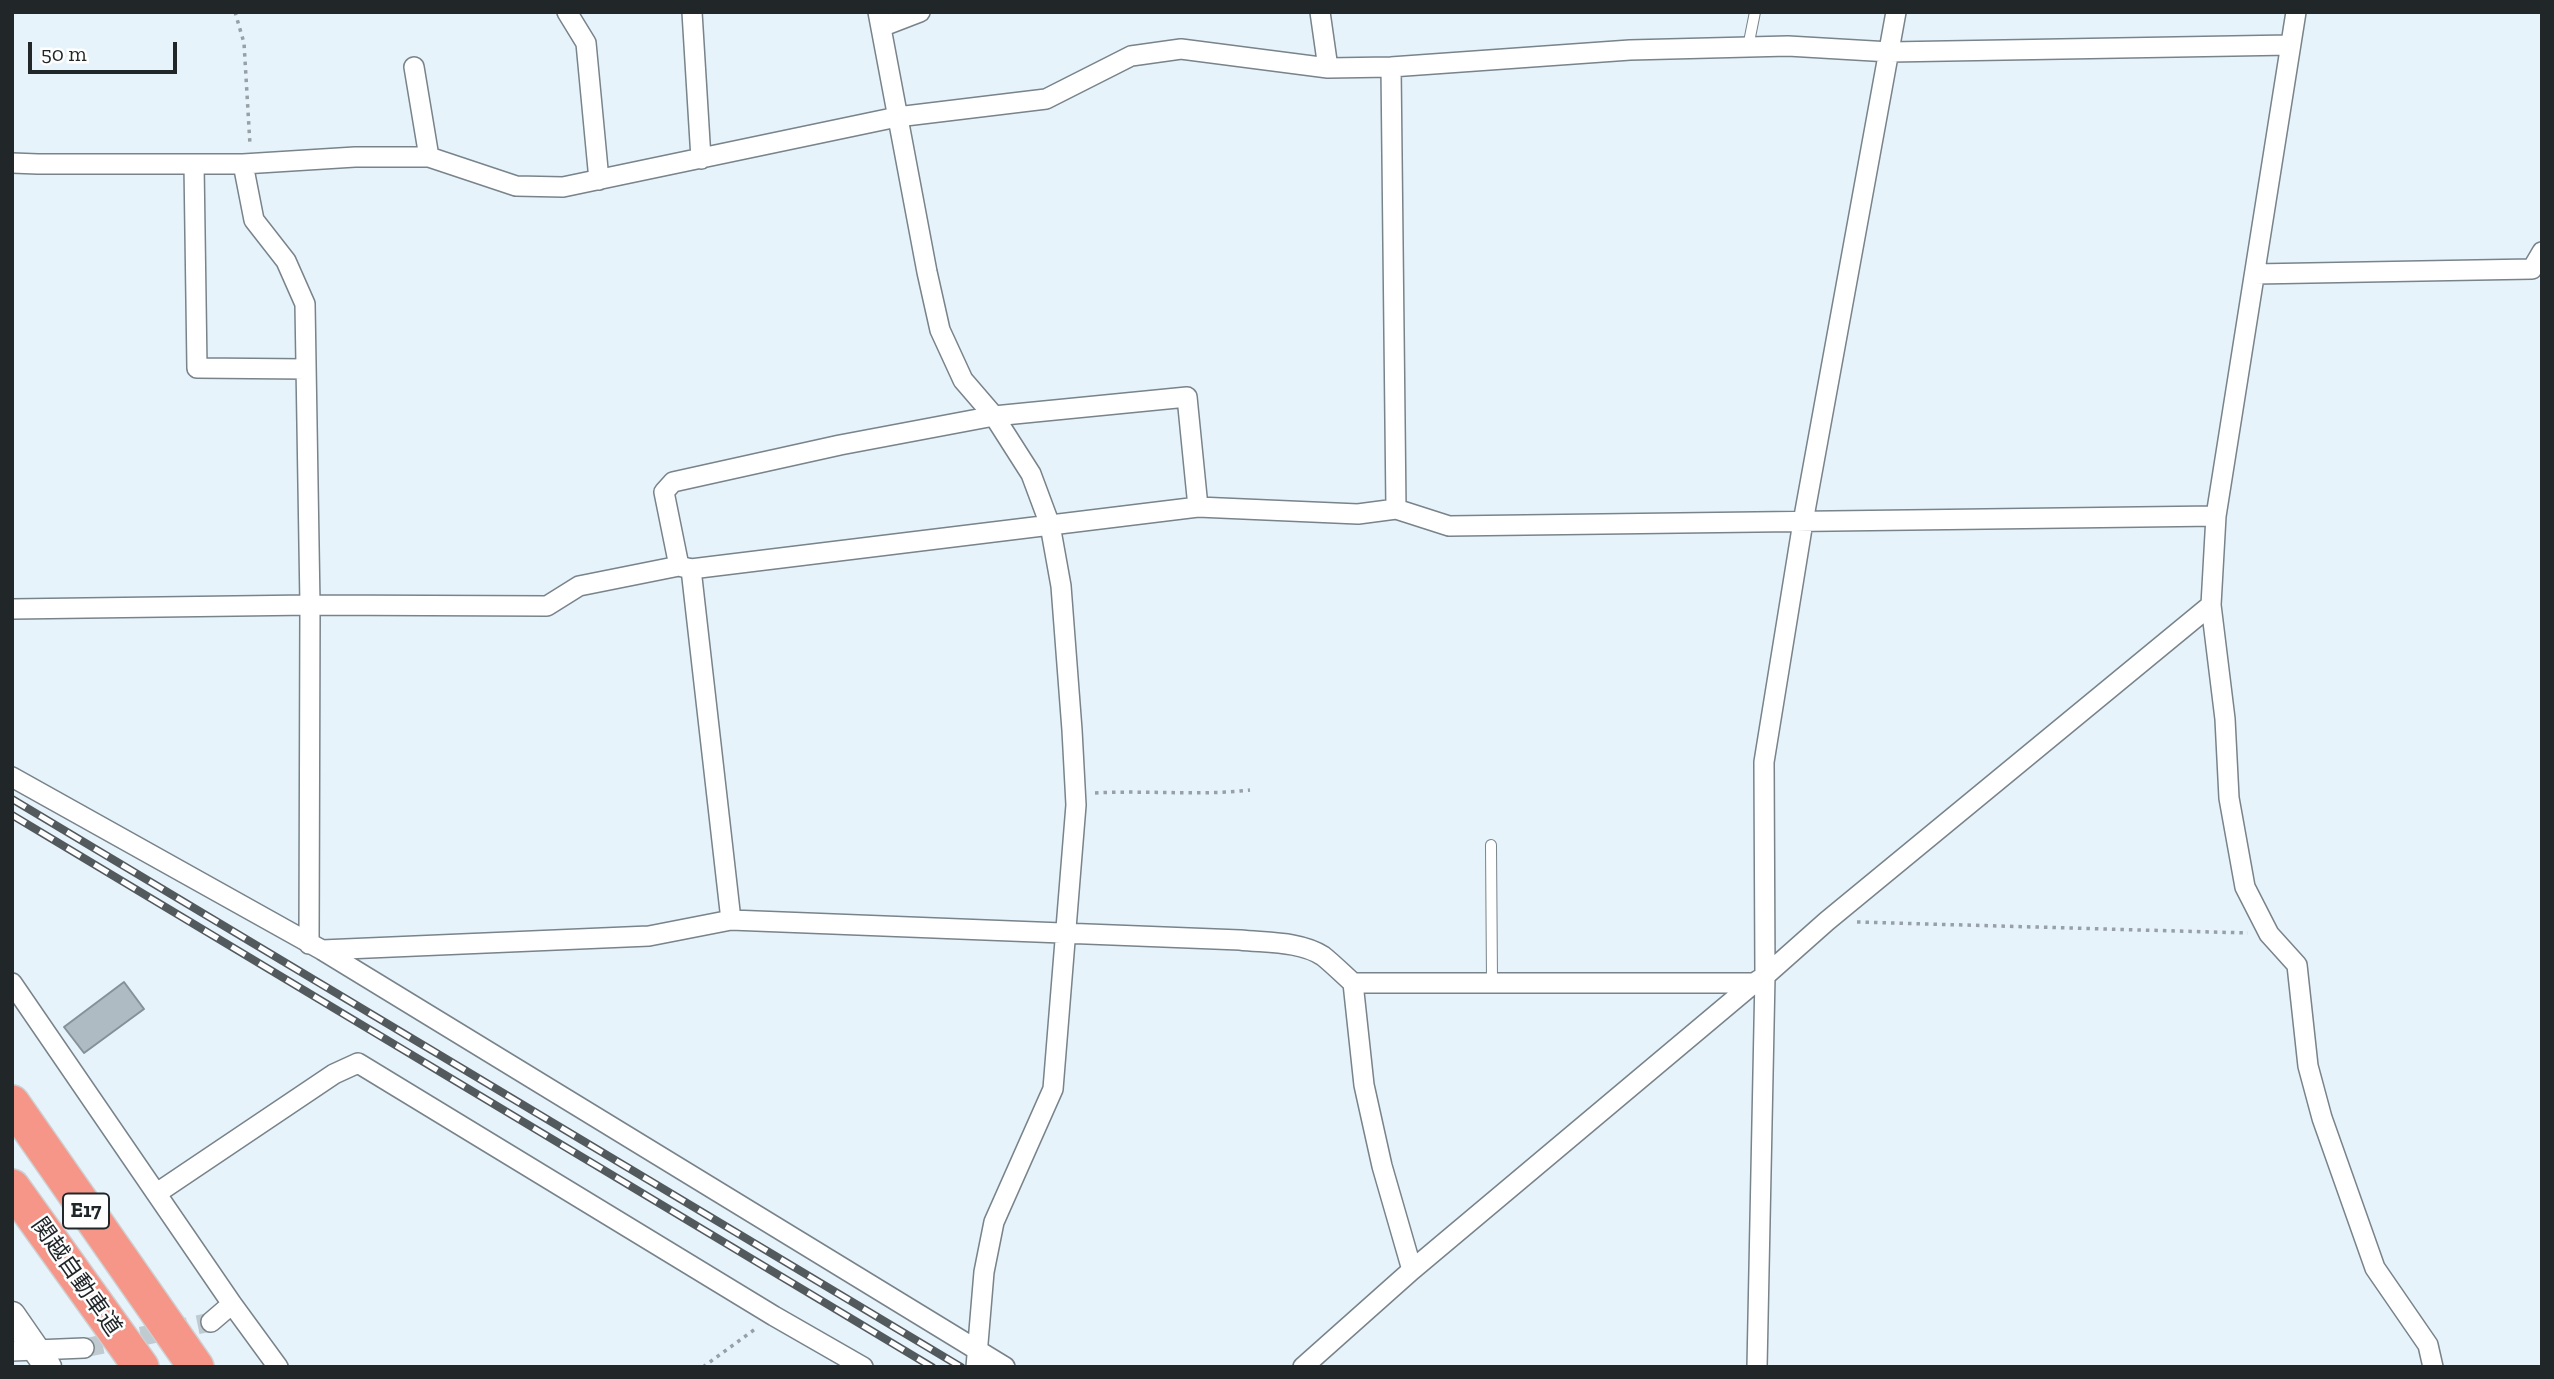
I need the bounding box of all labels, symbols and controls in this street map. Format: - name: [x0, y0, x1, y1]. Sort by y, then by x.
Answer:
- scale bar: [32, 28, 180, 72]
- text: 50 m: [41, 41, 87, 66]
- road number: E17: [63, 1194, 109, 1228]
- street label: 関越自動車道: [25, 1213, 127, 1341]

